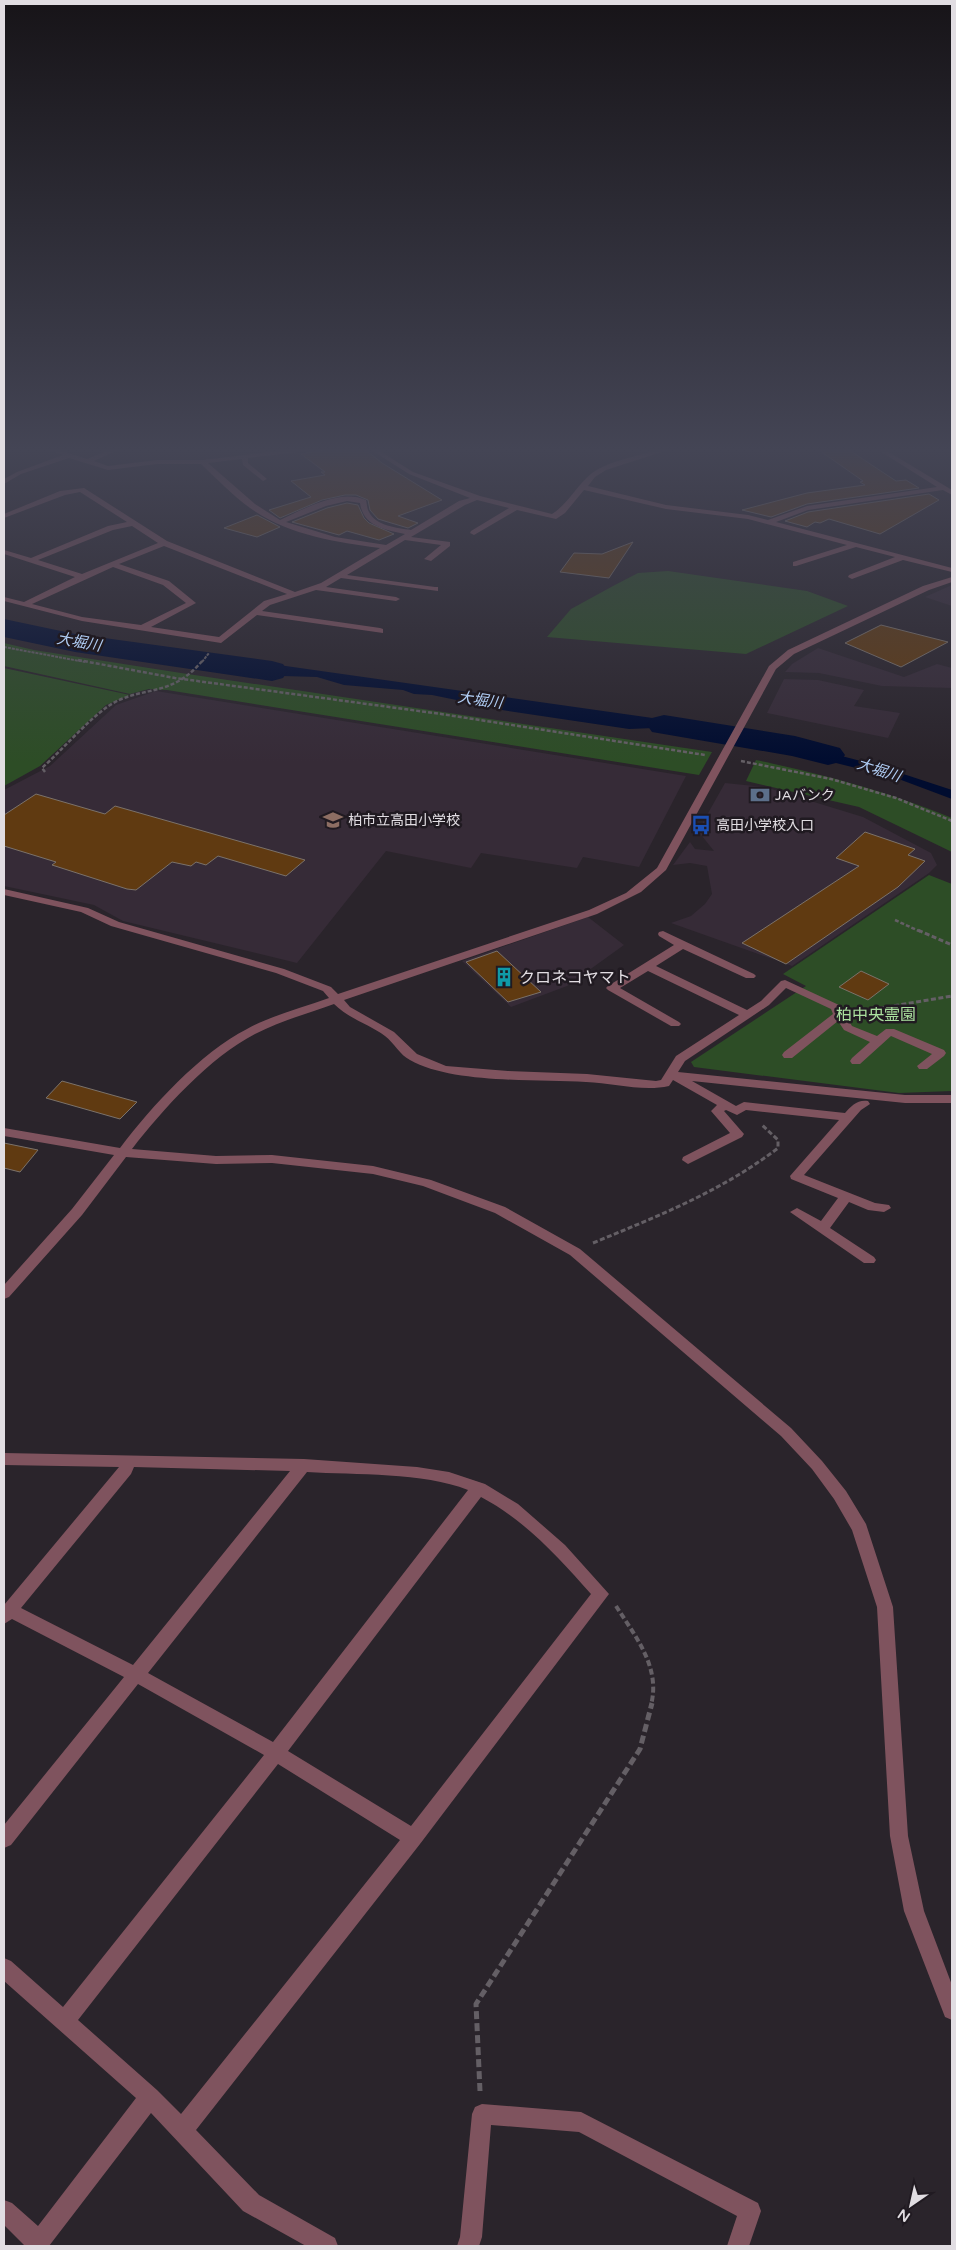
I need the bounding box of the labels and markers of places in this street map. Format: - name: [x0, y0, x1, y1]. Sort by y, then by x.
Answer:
- bank icon: JAバンク: [749, 784, 771, 806]
- place label: JAバンク: [775, 787, 835, 804]
- school or university icon: 柏市立高田小学校: [322, 809, 344, 831]
- place label: 柏市立高田小学校: [348, 812, 460, 829]
- bus stop icon: 高田小学校入口: [690, 814, 712, 836]
- place label: 高田小学校入口: [716, 817, 814, 834]
- building icon: クロネコヤマト: [493, 966, 515, 988]
- place label: クロネコヤマト: [519, 968, 631, 988]

